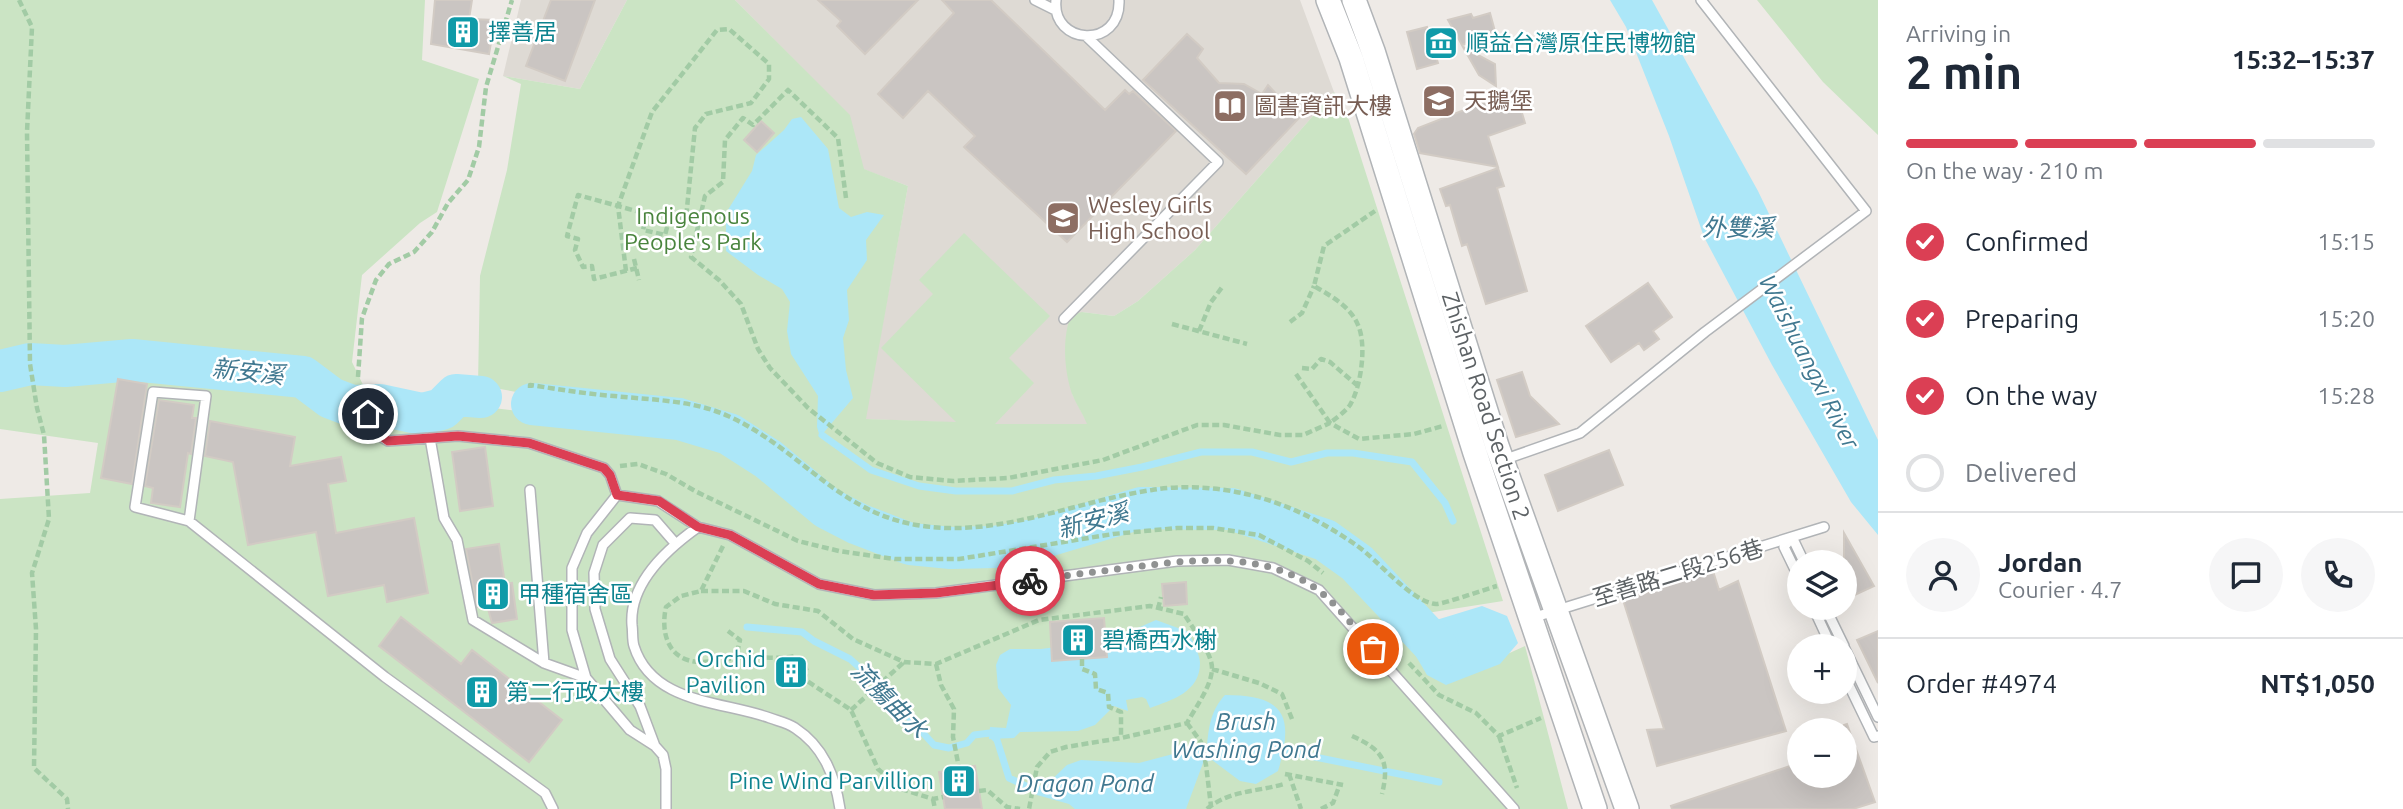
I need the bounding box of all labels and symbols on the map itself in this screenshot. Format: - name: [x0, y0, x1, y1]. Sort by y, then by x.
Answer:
- building icon: 擇善居: [444, 13, 482, 51]
- place label: 擇善居: [488, 19, 557, 44]
- museum icon: 順益台灣原住民博物館: [1422, 24, 1460, 62]
- place label: 順益台灣原住民博物館: [1466, 30, 1696, 55]
- school or university icon: 天鵝堡: [1420, 82, 1458, 120]
- library icon: 圖書資訊大樓: [1211, 87, 1249, 125]
- place label: 天鵝堡: [1464, 88, 1533, 113]
- place label: 圖書資訊大樓: [1254, 93, 1392, 118]
- place label: Wesley Girls High School: [1088, 192, 1212, 243]
- school or university icon: Wesley Girls High School: [1044, 199, 1082, 237]
- park label: Indigenous People's Park: [624, 203, 762, 254]
- water label: 外雙溪: [1702, 214, 1777, 241]
- water label: Waishuangxi River: [1754, 270, 1865, 454]
- street label: Zhishan Road Section 2: [1438, 289, 1535, 523]
- water label: 新安溪: [211, 354, 288, 389]
- pin: [338, 384, 398, 444]
- water label: 新安溪: [1055, 497, 1134, 543]
- street label: 至善路二段256巷: [1590, 535, 1766, 610]
- courier: [995, 546, 1065, 616]
- building icon: 甲種宿舍區: [474, 575, 512, 613]
- place label: 甲種宿舍區: [518, 581, 633, 606]
- pin: [1343, 619, 1403, 679]
- building icon: 碧橋西水榭: [1059, 621, 1097, 659]
- place label: 碧橋西水榭: [1102, 627, 1217, 652]
- place label: Orchid Pavilion: [686, 646, 766, 697]
- building icon: Orchid Pavilion: [772, 653, 810, 691]
- water label: 流觴曲水: [846, 656, 934, 744]
- building icon: 第二行政大樓: [463, 673, 501, 711]
- place label: 第二行政大樓: [506, 679, 644, 704]
- water label: Brush Washing Pond: [1171, 708, 1321, 763]
- building icon: Pine Wind Parvillion: [940, 762, 978, 800]
- place label: Pine Wind Parvillion: [729, 768, 934, 793]
- water label: Dragon Pond: [1016, 770, 1154, 797]

